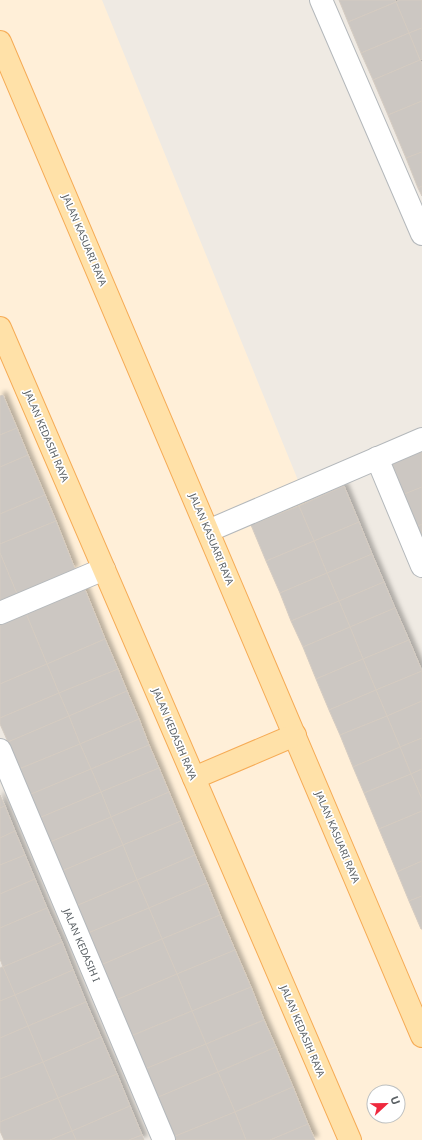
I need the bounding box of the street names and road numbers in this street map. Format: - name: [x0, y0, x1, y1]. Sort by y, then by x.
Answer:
- street label: JALAN KASUARI RAYA: [59, 191, 111, 289]
- street label: JALAN KEDASIH RAYA: [21, 387, 73, 485]
- street label: JALAN KASUARI RAYA: [186, 490, 238, 588]
- street label: JALAN KEDASIH RAYA: [149, 685, 201, 783]
- street label: JALAN KASUARI RAYA: [312, 788, 364, 886]
- street label: JALAN KEDASIH I: [60, 905, 104, 984]
- street label: JALAN KEDASIH RAYA: [277, 982, 329, 1080]

